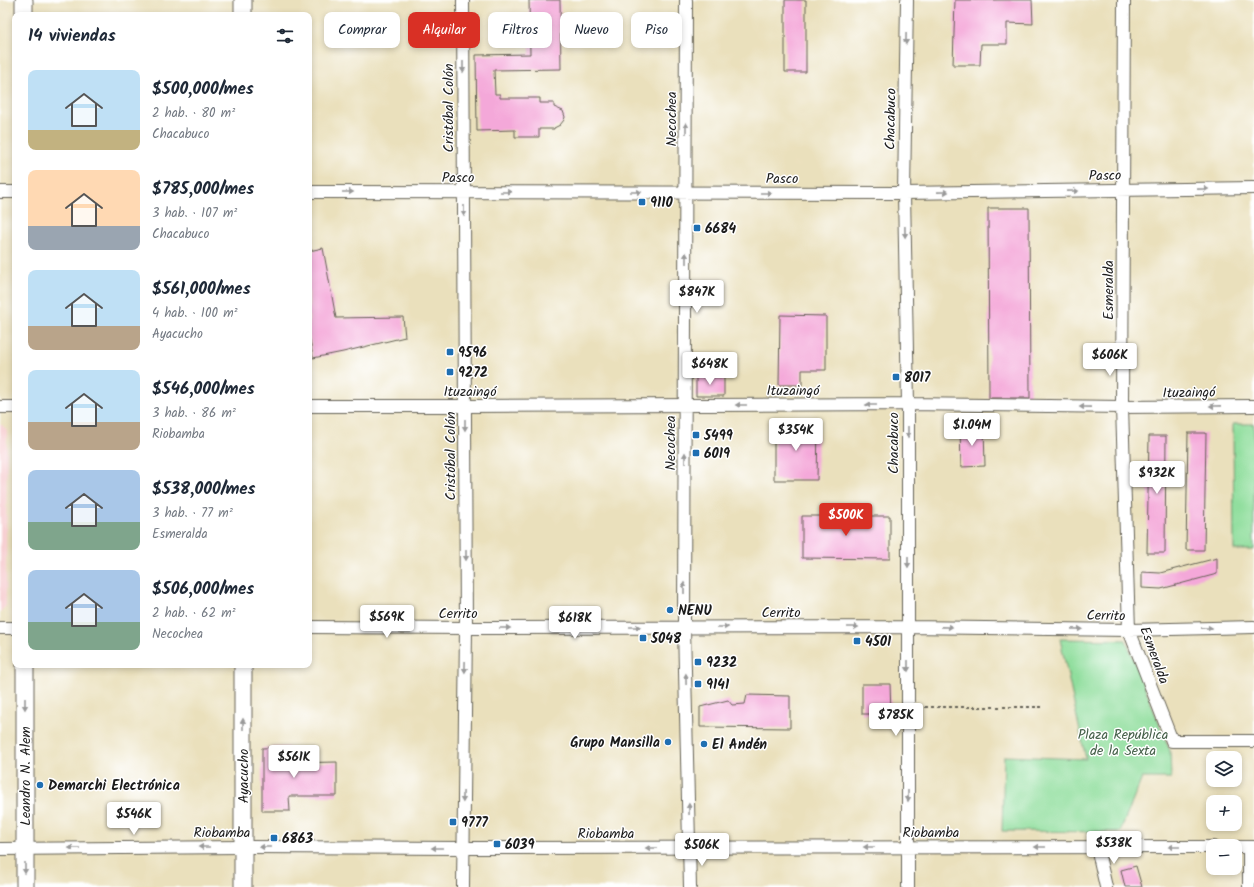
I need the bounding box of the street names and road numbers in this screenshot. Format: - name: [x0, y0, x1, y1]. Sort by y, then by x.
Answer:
- street label: Cristóbal Colón: [438, 64, 460, 152]
- street label: Chacabuco: [879, 88, 903, 150]
- street label: Necochea: [661, 92, 683, 146]
- street label: Pasco: [1088, 165, 1122, 187]
- street label: Pasco: [442, 167, 474, 189]
- street label: Pasco: [766, 168, 798, 190]
- street label: Esmeralda: [1098, 260, 1120, 320]
- street label: Ituzaingó: [767, 380, 820, 402]
- street label: Ituzaingó: [444, 381, 497, 403]
- street label: Ituzaingó: [1162, 382, 1216, 404]
- street label: Cristóbal Colón: [440, 412, 462, 500]
- street label: Chacabuco: [883, 412, 905, 474]
- street label: Necochea: [660, 416, 682, 470]
- street label: Cerrito: [761, 602, 801, 624]
- street label: Cerrito: [438, 603, 478, 625]
- street label: Cerrito: [1086, 605, 1126, 627]
- street label: Esmeralda: [1134, 623, 1175, 687]
- street label: Leandro N. Alem: [15, 726, 37, 826]
- street label: Ayacucho: [233, 749, 255, 803]
- street label: Riobamba: [194, 822, 250, 844]
- street label: Riobamba: [903, 822, 959, 844]
- street label: Riobamba: [578, 823, 634, 845]

